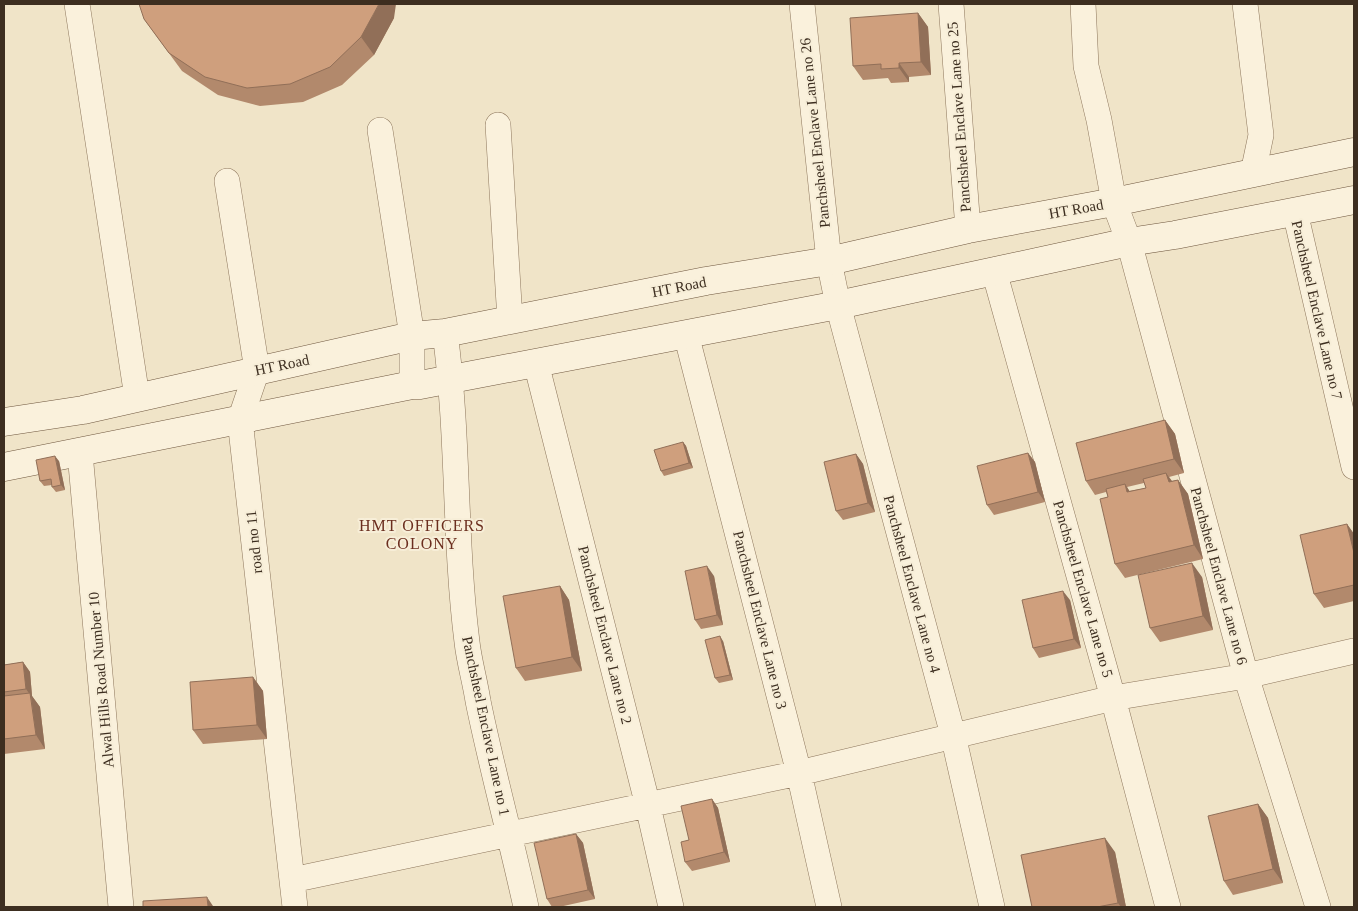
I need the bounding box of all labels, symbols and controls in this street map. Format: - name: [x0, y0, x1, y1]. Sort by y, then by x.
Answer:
- street label: Panchsheel Enclave Lane no 25: [944, 21, 974, 213]
- street label: Panchsheel Enclave Lane no 26: [797, 37, 833, 229]
- street label: HT Road: [1047, 196, 1105, 222]
- street label: Panchsheel Enclave Lane no 7: [1289, 219, 1346, 402]
- street label: HT Road: [650, 274, 708, 300]
- street label: HT Road: [253, 351, 311, 379]
- street label: Panchsheel Enclave Lane no 6: [1188, 485, 1251, 667]
- street label: Panchsheel Enclave Lane no 4: [881, 493, 944, 675]
- street label: Panchsheel Enclave Lane no 5: [1050, 499, 1116, 679]
- street label: road no 11: [243, 510, 265, 574]
- district label: HMT OFFICERS COLONY: [359, 517, 485, 552]
- street label: Panchsheel Enclave Lane no 3: [730, 529, 790, 711]
- street label: Panchsheel Enclave Lane no 2: [575, 544, 635, 726]
- street label: Alwal Hills Road Number 10: [85, 591, 117, 769]
- street label: Panchsheel Enclave Lane no 1: [459, 635, 513, 817]

